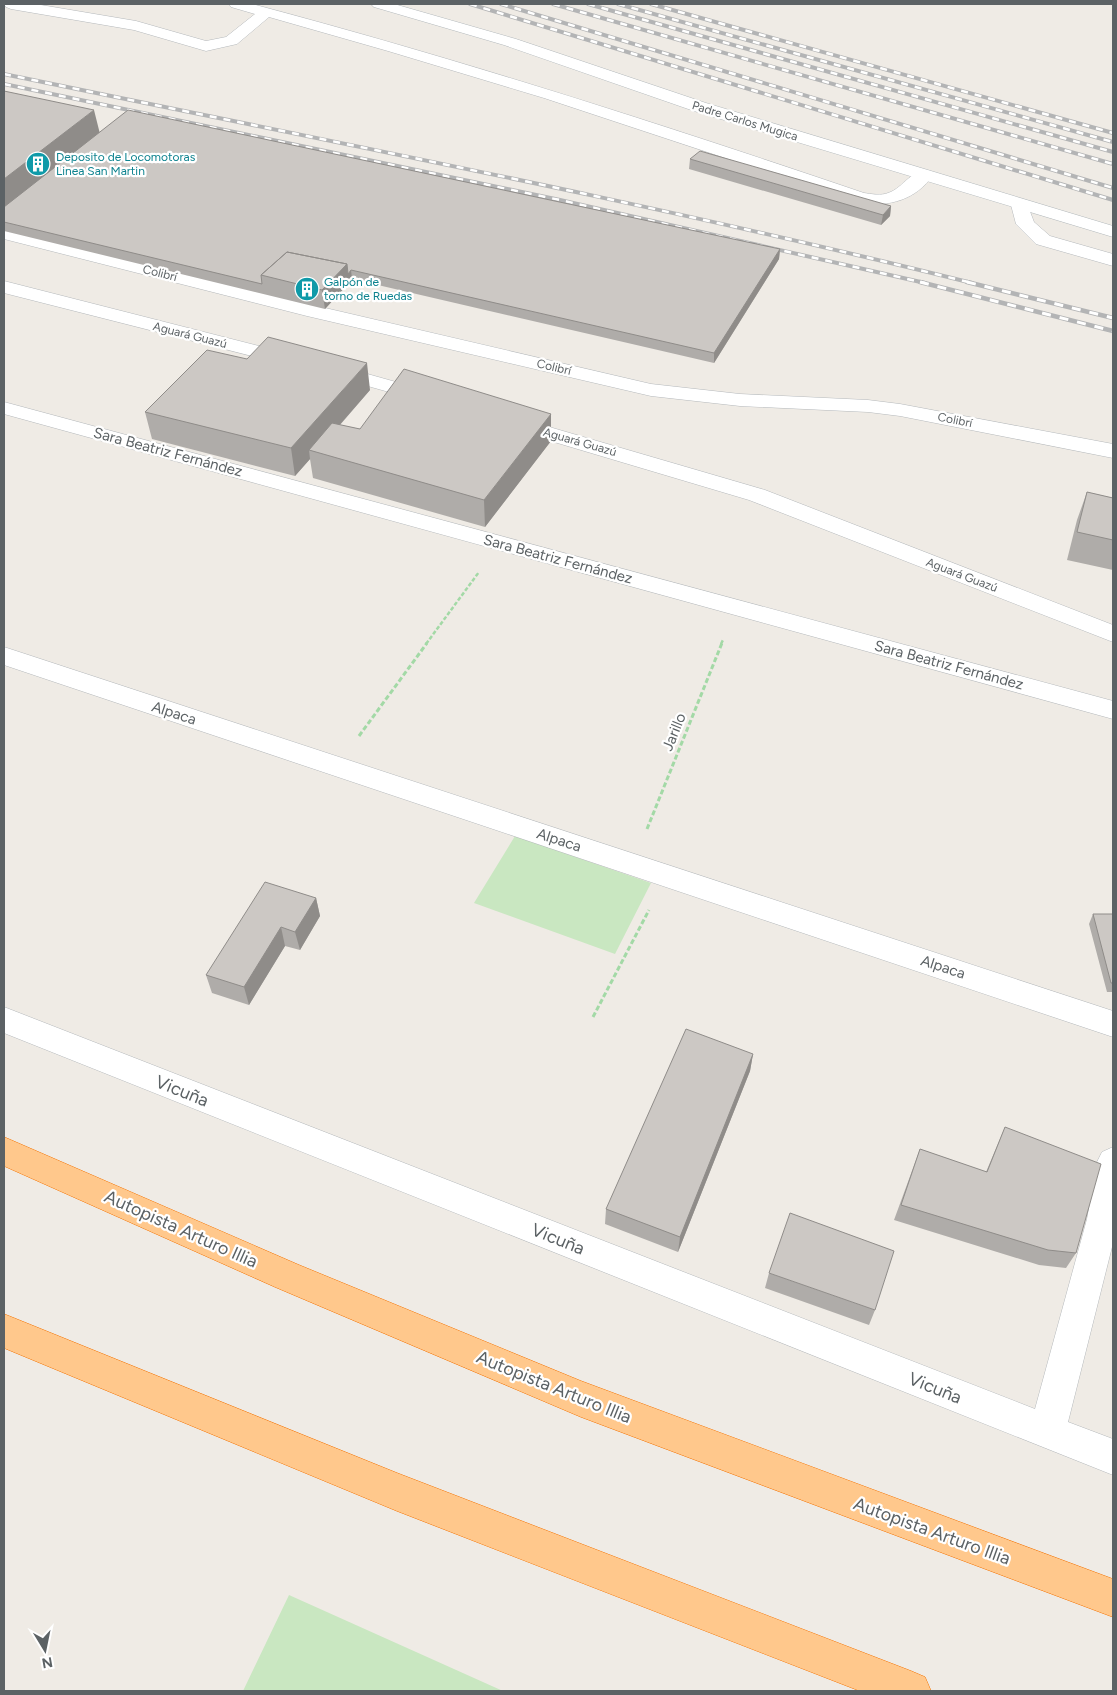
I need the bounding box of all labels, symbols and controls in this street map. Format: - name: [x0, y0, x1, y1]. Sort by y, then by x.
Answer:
- street label: Padre Carlos Mugica: [690, 98, 800, 144]
- place label: Deposito de Locomotoras Linea San Martin: [56, 150, 196, 178]
- building icon: Deposito de Locomotoras Linea San Martin: [25, 151, 51, 177]
- street label: Colibrí: [141, 262, 180, 284]
- place label: Galpón de torno de Ruedas: [324, 275, 413, 303]
- building icon: Galpón de torno de Ruedas: [294, 276, 320, 302]
- street label: Aguará Guazú: [152, 319, 228, 351]
- street label: Colibrí: [535, 356, 574, 378]
- street label: Colibrí: [937, 410, 975, 430]
- street label: Sara Beatriz Fernández: [91, 423, 245, 481]
- street label: Aguará Guazú: [542, 425, 618, 459]
- street label: Sara Beatriz Fernández: [481, 530, 635, 588]
- street label: Aguará Guazú: [924, 555, 1000, 595]
- street label: Sara Beatriz Fernández: [872, 636, 1026, 694]
- street label: Alpaca: [149, 697, 199, 729]
- street label: Jarillo: [658, 710, 690, 754]
- street label: Alpaca: [534, 824, 584, 856]
- street label: Alpaca: [918, 951, 968, 983]
- street label: Vicuña: [152, 1070, 212, 1112]
- street label: Autopista Arturo Illia: [101, 1185, 261, 1273]
- street label: Vicuña: [528, 1218, 588, 1260]
- street label: Autopista Arturo Illia: [473, 1346, 635, 1428]
- street label: Vicuña: [905, 1367, 965, 1409]
- street label: Autopista Arturo Illia: [851, 1492, 1013, 1570]
- north arrow: [20, 1625, 70, 1675]
- text: N: [40, 1653, 54, 1672]

